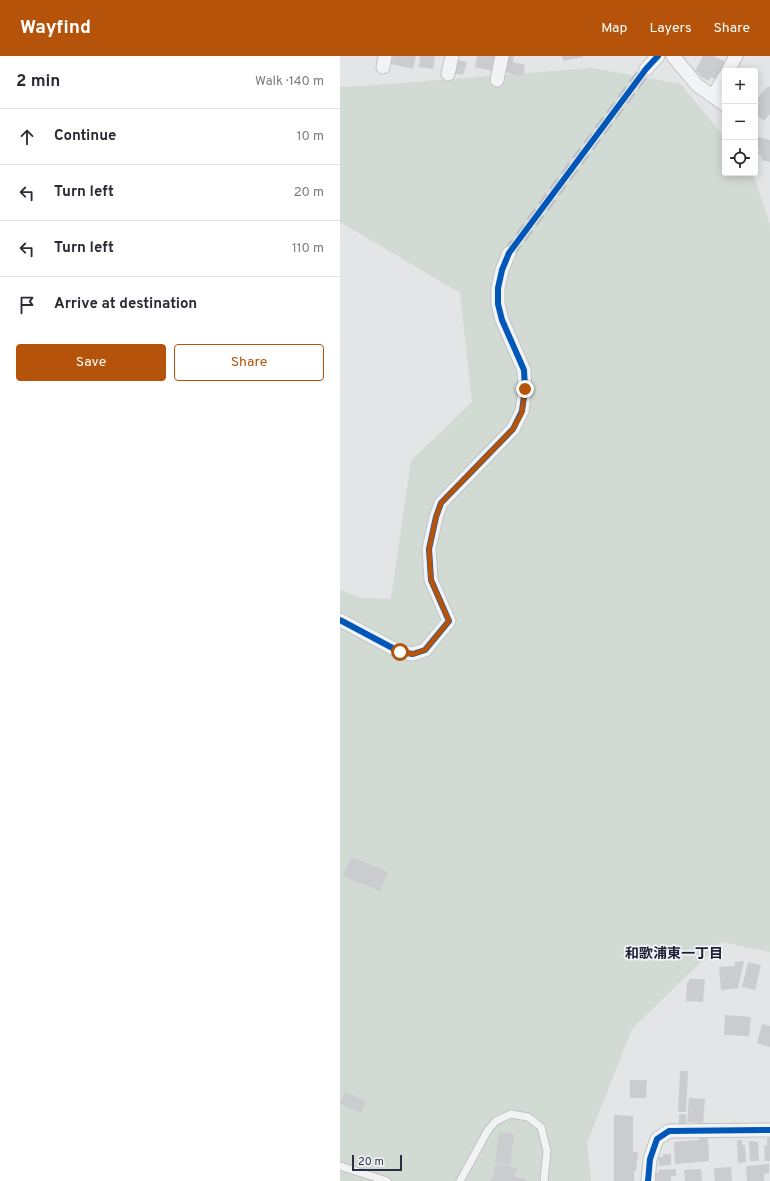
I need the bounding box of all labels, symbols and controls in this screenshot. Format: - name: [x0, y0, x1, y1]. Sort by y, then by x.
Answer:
- text: Wayfind: [20, 16, 91, 40]
- text: Map: [601, 20, 627, 37]
- text: Layers: [649, 20, 691, 37]
- text: Share: [713, 20, 750, 37]
- map controls: [722, 68, 758, 176]
- button: +: [722, 68, 758, 104]
- text: 2 min: [16, 71, 60, 93]
- text: Walk · 140 m: [255, 74, 324, 90]
- button: −: [722, 104, 758, 140]
- icon: ahead: [16, 126, 38, 148]
- text: Continue: [54, 127, 116, 146]
- text: 10 m: [297, 129, 324, 145]
- button: locate: [722, 140, 758, 176]
- icon: left: [16, 182, 38, 204]
- text: Turn left: [54, 183, 114, 202]
- text: 20 m: [294, 185, 324, 201]
- icon: left: [16, 238, 38, 260]
- text: Turn left: [54, 239, 114, 258]
- text: 110 m: [292, 241, 324, 257]
- icon: arrive: [16, 294, 38, 316]
- text: Arrive at destination: [54, 295, 197, 314]
- button: Save: [16, 344, 166, 381]
- button: Share: [174, 344, 324, 381]
- route end: [516, 380, 534, 398]
- route start: [391, 643, 409, 661]
- district label: 和歌浦東一丁目: [625, 945, 723, 963]
- scale bar: [352, 1153, 402, 1172]
- text: 20 m: [358, 1155, 384, 1169]

